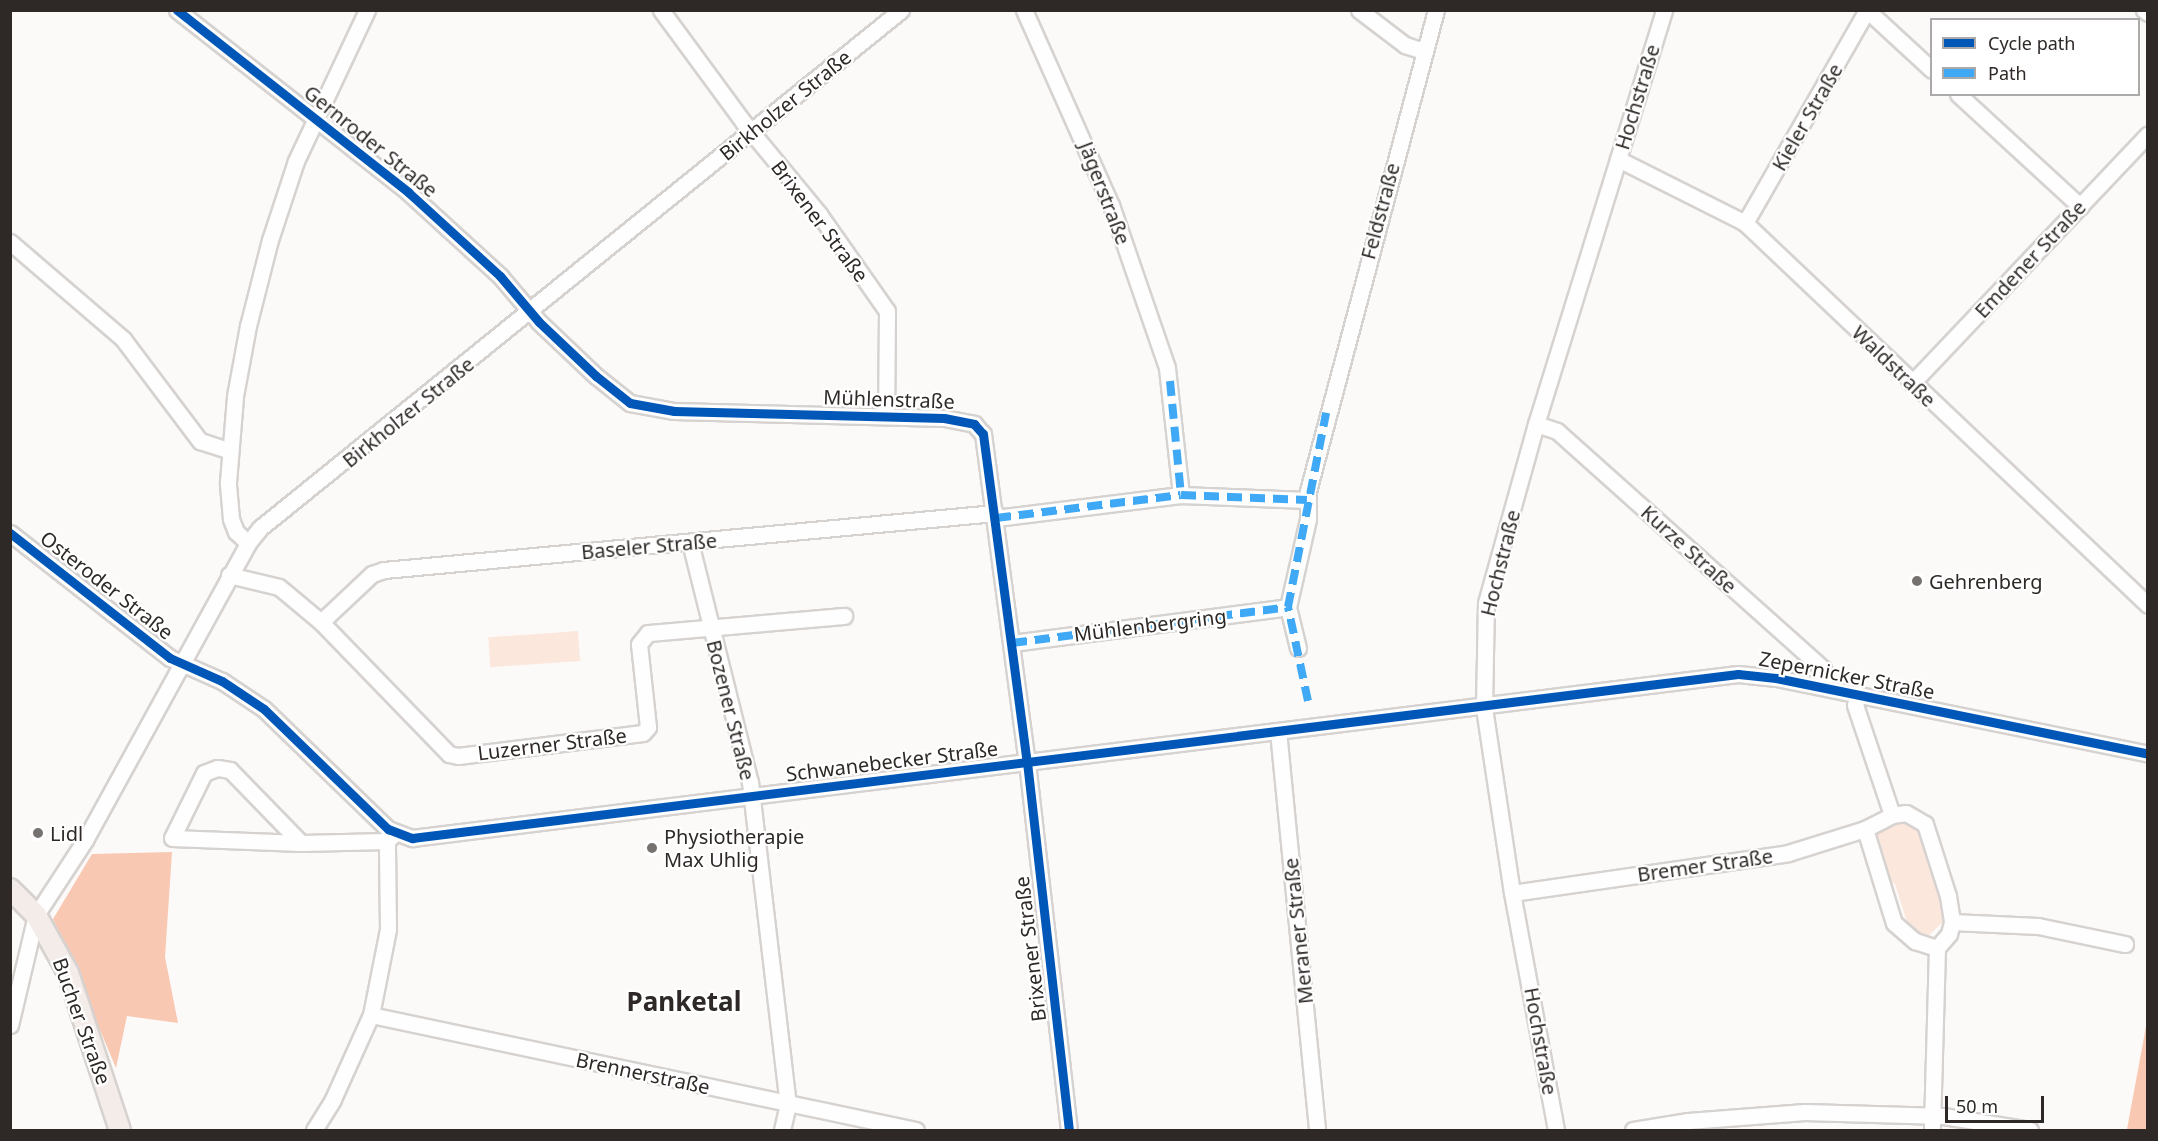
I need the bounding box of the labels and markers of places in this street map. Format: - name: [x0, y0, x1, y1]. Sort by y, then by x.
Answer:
- place label: Gehrenberg: [1929, 569, 2043, 593]
- marker: Gehrenberg: [1910, 574, 1924, 588]
- place label: Lidl: [50, 821, 83, 845]
- place label: Physiotherapie Max Uhlig: [664, 825, 804, 872]
- marker: Lidl: [31, 826, 45, 840]
- marker: Physiotherapie Max Uhlig: [645, 841, 659, 855]

